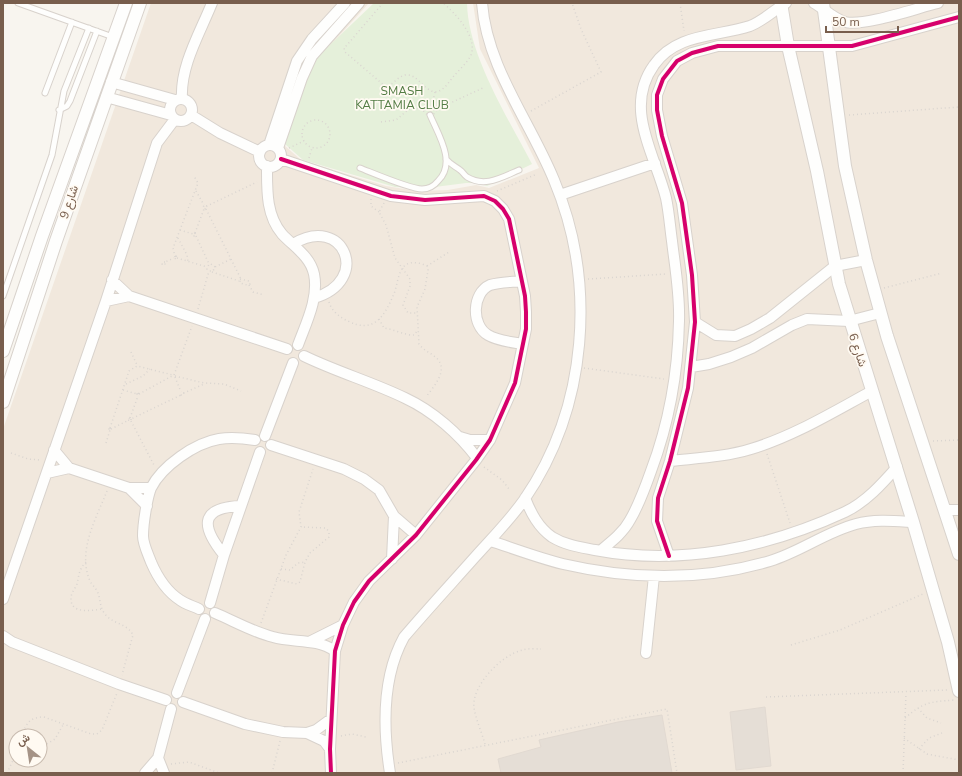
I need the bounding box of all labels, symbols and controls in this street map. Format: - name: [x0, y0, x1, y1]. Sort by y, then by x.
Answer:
- scale bar: [826, 8, 898, 34]
- text: 50 m: [832, 14, 860, 30]
- park label: SMASH KATTAMIA CLUB: [355, 83, 449, 113]
- street label: شارع 9: [56, 183, 83, 221]
- street label: شارع 6: [844, 331, 871, 369]
- north arrow: [8, 728, 48, 768]
- text: ش: [14, 730, 33, 750]

